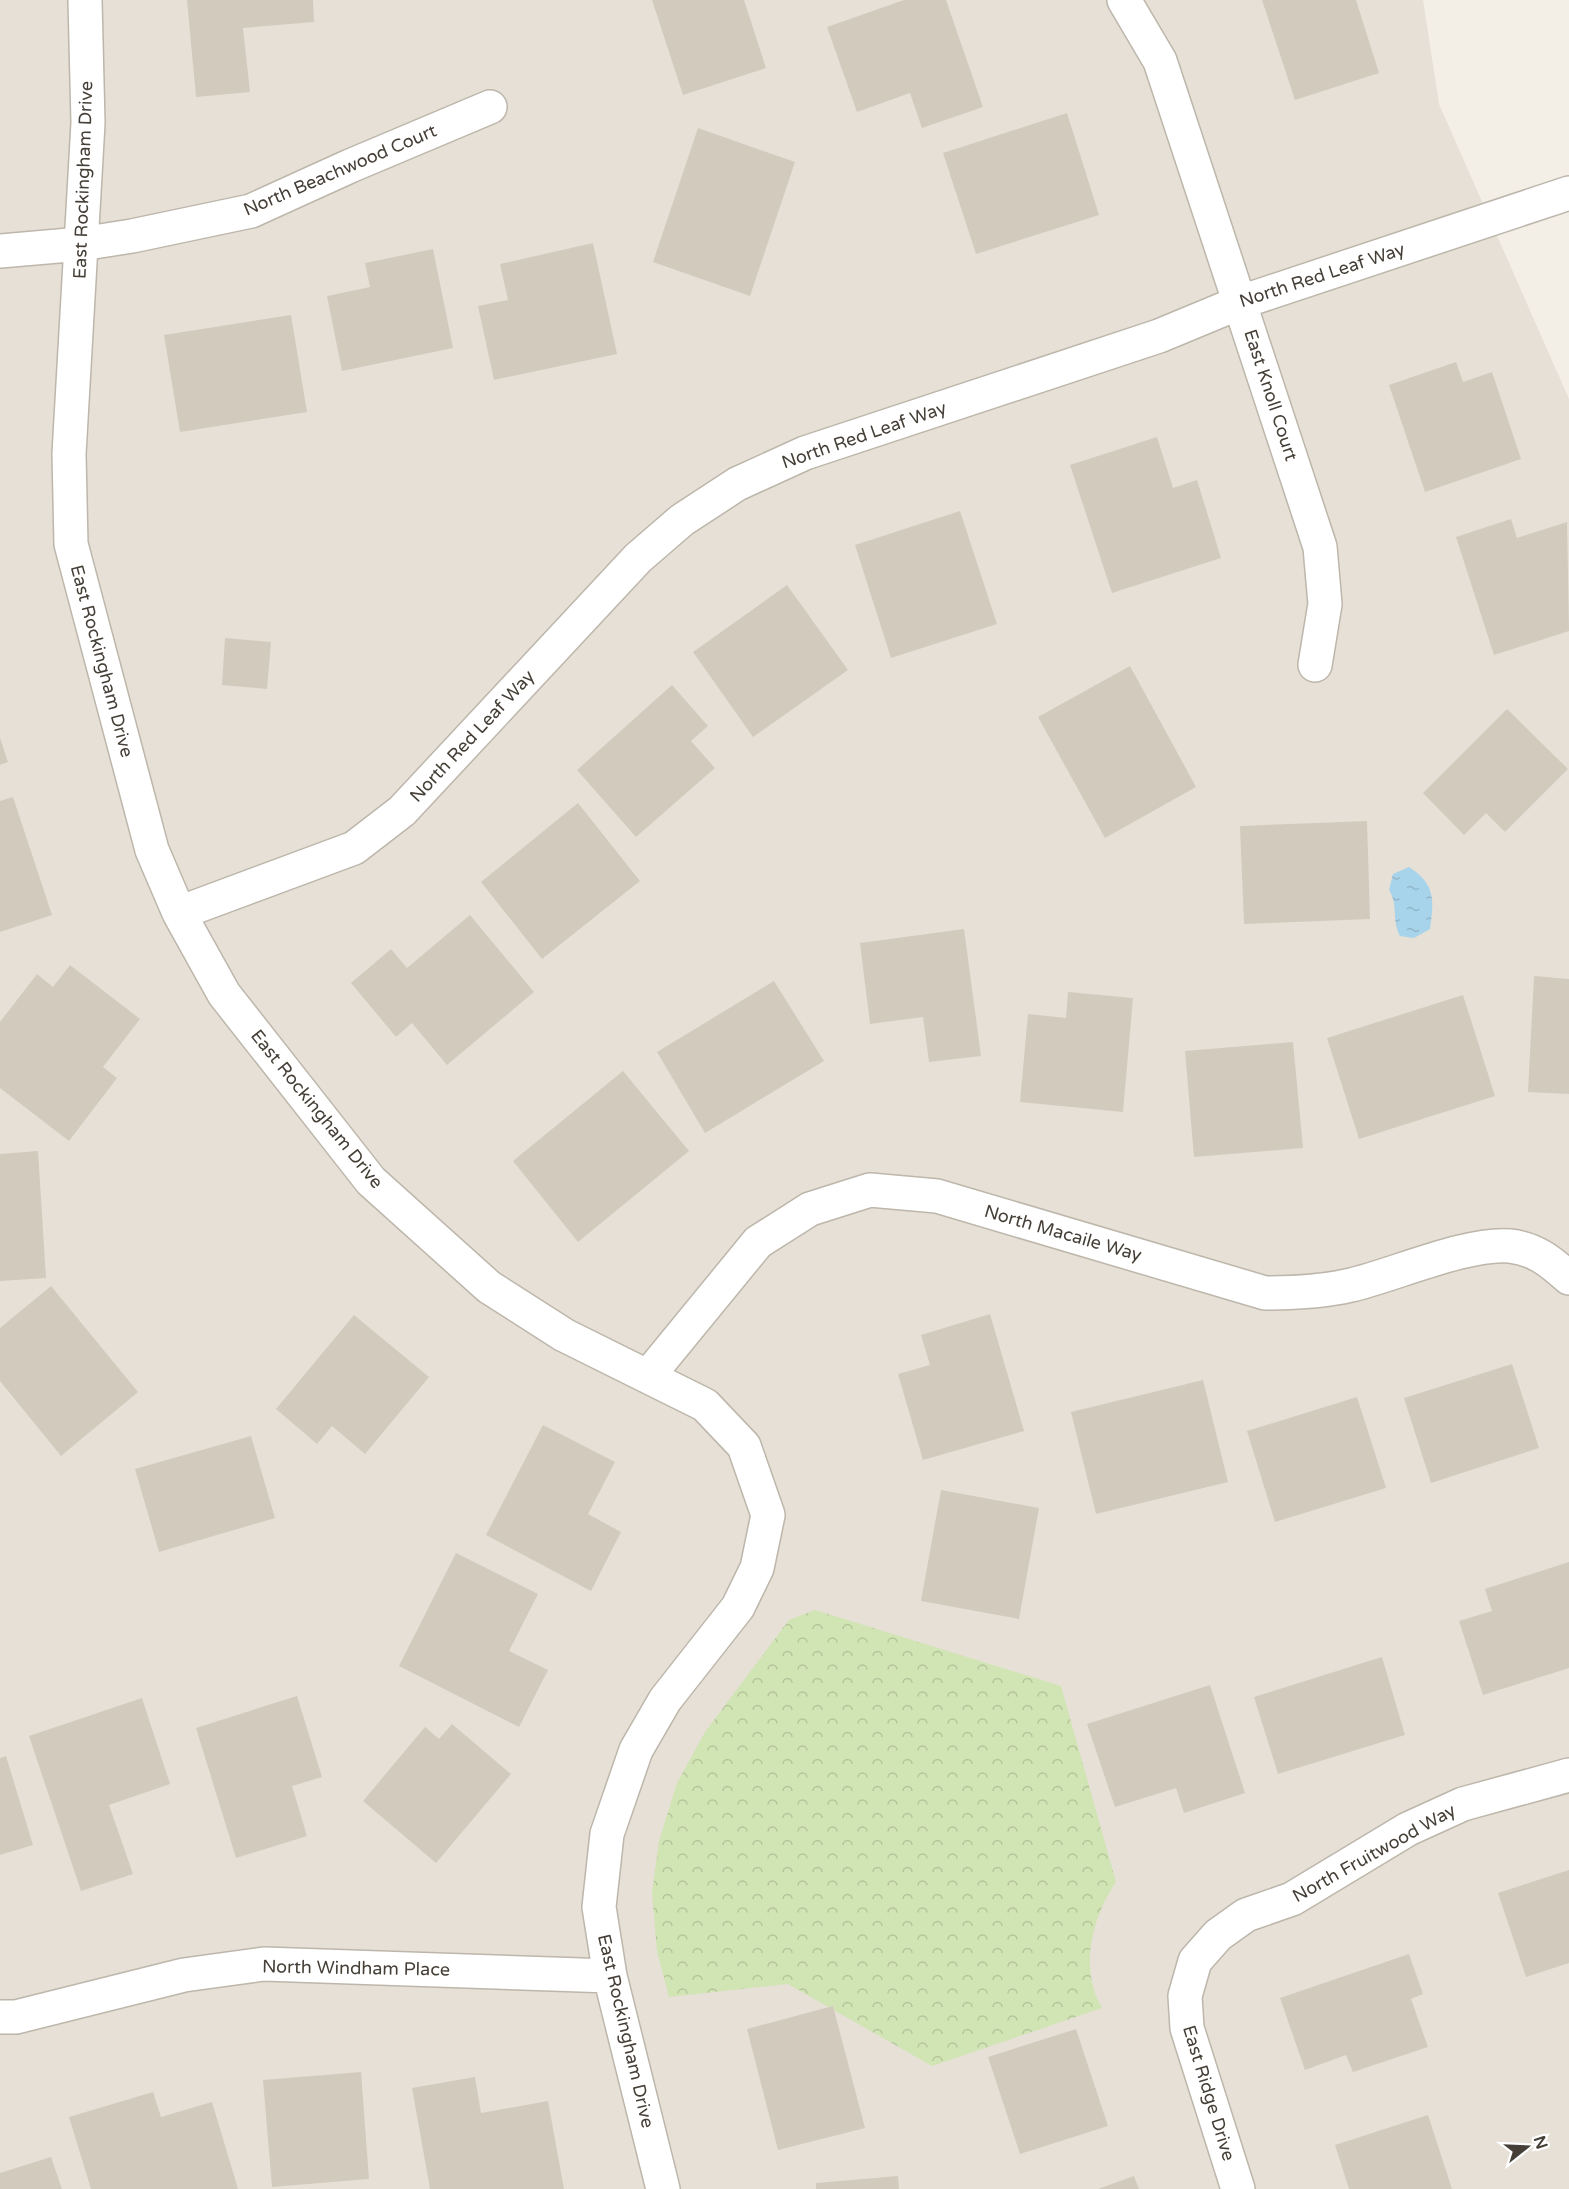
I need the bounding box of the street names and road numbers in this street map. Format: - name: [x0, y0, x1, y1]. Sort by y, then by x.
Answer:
- street label: East Rockingham Drive: [69, 81, 97, 279]
- street label: North Beachwood Court: [240, 119, 440, 221]
- street label: North Red Leaf Way: [1236, 238, 1408, 312]
- street label: East Knoll Court: [1239, 326, 1303, 464]
- street label: North Red Leaf Way: [779, 396, 950, 474]
- street label: East Rockingham Drive: [66, 562, 138, 760]
- street label: North Red Leaf Way: [405, 665, 539, 807]
- street label: East Rockingham Drive: [246, 1025, 388, 1193]
- street label: North Macaile Way: [982, 1200, 1145, 1266]
- street label: North Fruitwood Way: [1289, 1799, 1460, 1907]
- street label: East Rockingham Drive: [593, 1932, 659, 2130]
- street label: North Windham Place: [262, 1955, 450, 1981]
- street label: East Ridge Drive: [1178, 2022, 1240, 2164]

